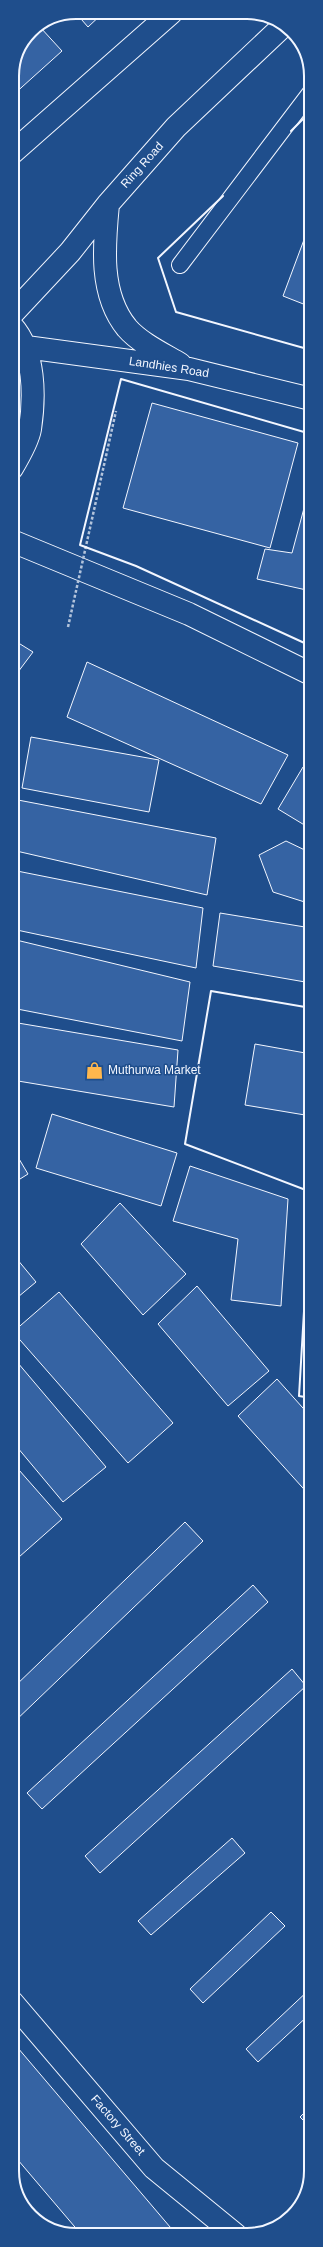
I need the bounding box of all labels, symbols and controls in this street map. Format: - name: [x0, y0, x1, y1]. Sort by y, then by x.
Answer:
- street label: Ring Road: [118, 139, 166, 191]
- street label: Landhies Road: [128, 354, 210, 380]
- shop icon: Muthurwa Market: [85, 1060, 105, 1080]
- place label: Muthurwa Market: [108, 1063, 201, 1077]
- street label: Factory Street: [88, 2092, 148, 2159]

